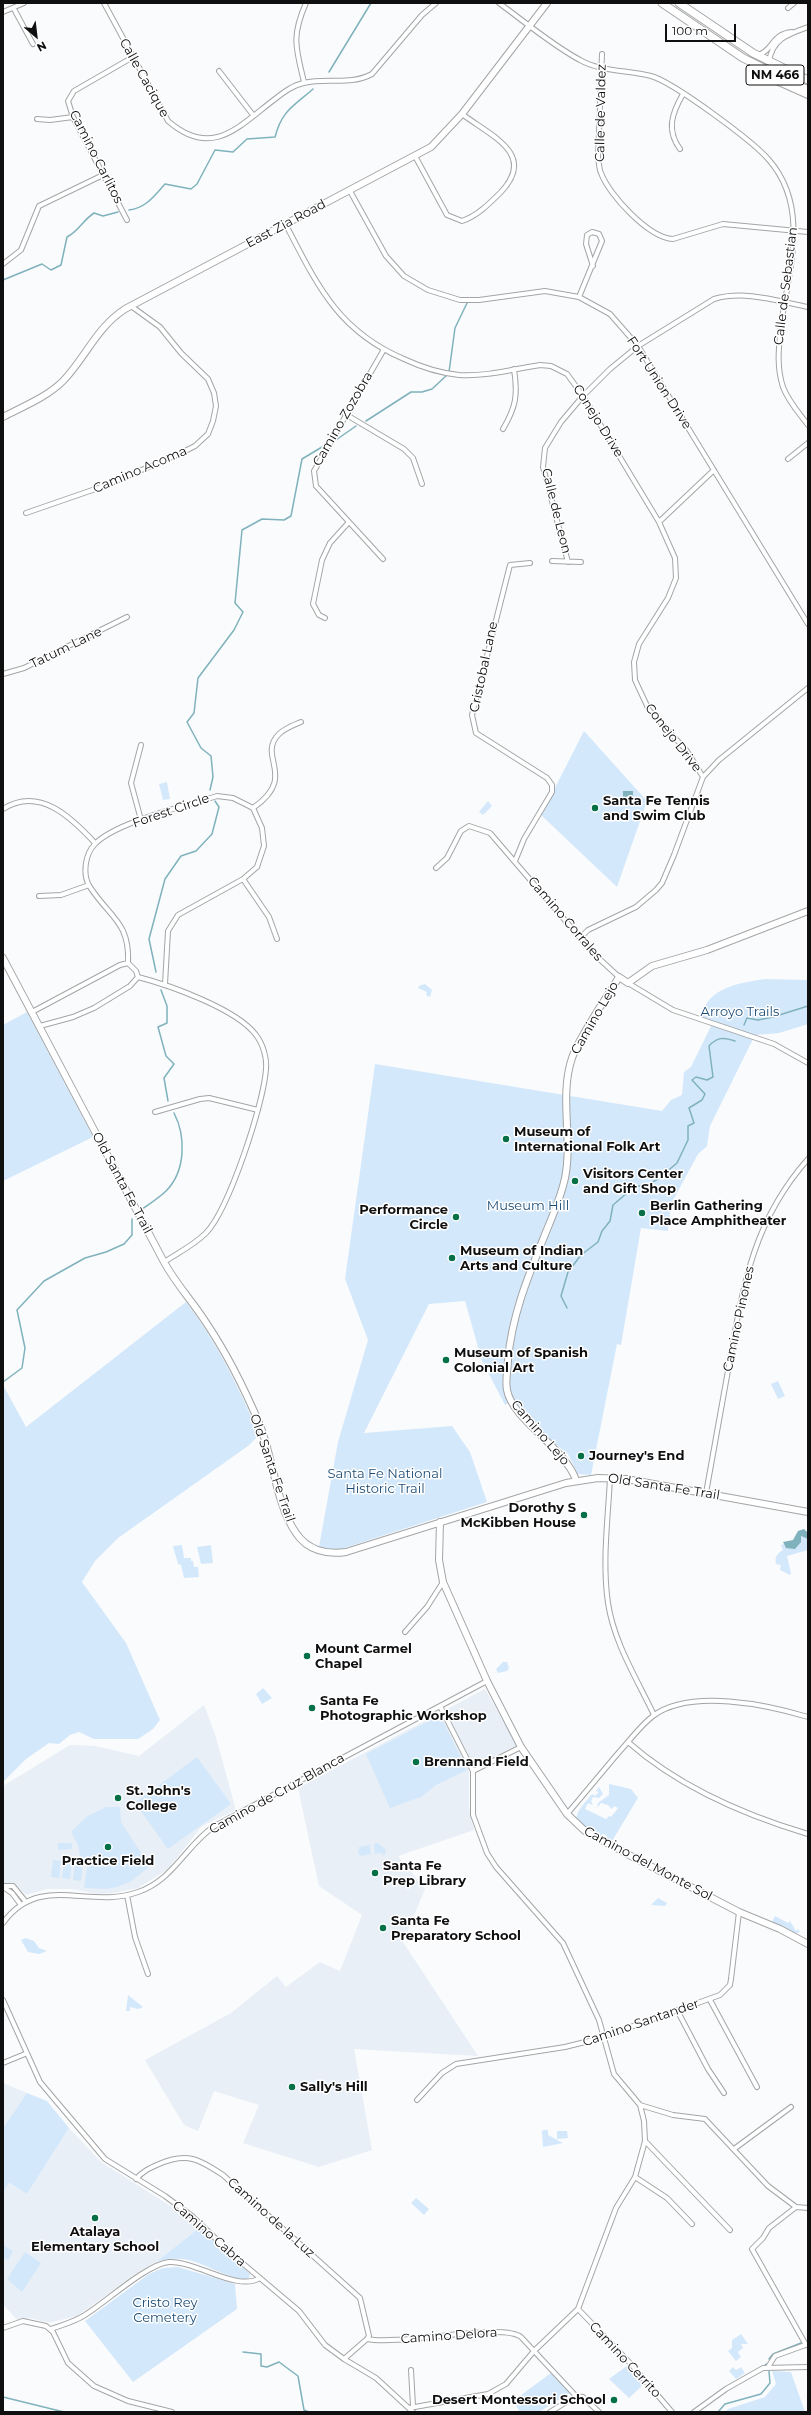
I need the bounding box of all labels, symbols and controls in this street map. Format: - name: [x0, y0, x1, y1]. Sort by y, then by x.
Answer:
- north arrow: [16, 16, 56, 56]
- scale bar: [667, 16, 738, 42]
- text: 100 m: [672, 23, 708, 38]
- street label: Calle Cacique: [116, 36, 172, 120]
- text: N: [34, 38, 49, 55]
- street label: Calle de Valdez: [592, 64, 610, 162]
- road number: NM 466: [746, 65, 804, 85]
- street label: Camino Carlitos: [66, 108, 126, 206]
- street label: East Zia Road: [243, 196, 329, 252]
- street label: Calle de Sebastian: [771, 226, 801, 346]
- street label: Fort Union Drive: [623, 334, 695, 432]
- street label: Camino Zozobra: [310, 369, 376, 469]
- street label: Conejo Drive: [569, 382, 627, 460]
- street label: Camino Acoma: [91, 443, 189, 497]
- street label: Calle de Leon: [538, 467, 574, 555]
- street label: Cristobal Lane: [467, 620, 501, 714]
- street label: Tatum Lane: [28, 624, 104, 672]
- street label: Conejo Drive: [641, 701, 705, 775]
- street label: Forest Circle: [130, 791, 212, 831]
- place label: Santa Fe Tennis and Swim Club: [603, 793, 710, 824]
- marker: Santa Fe Tennis and Swim Club: [590, 803, 600, 813]
- street label: Camino Corrales: [524, 874, 606, 964]
- street label: Camino Lejo: [568, 979, 622, 1057]
- park label: Arroyo Trails: [701, 1004, 779, 1020]
- place label: Museum of International Folk Art: [514, 1124, 660, 1155]
- street label: Old Santa Fe Trail: [89, 1129, 155, 1237]
- marker: Museum of International Folk Art: [501, 1134, 511, 1144]
- place label: Visitors Center and Gift Shop: [583, 1166, 683, 1197]
- marker: Visitors Center and Gift Shop: [570, 1176, 580, 1186]
- park label: Museum Hill: [487, 1198, 569, 1214]
- place label: Berlin Gathering Place Amphitheater: [650, 1198, 786, 1229]
- place label: Performance Circle: [359, 1202, 448, 1233]
- marker: Berlin Gathering Place Amphitheater: [637, 1208, 647, 1218]
- marker: Performance Circle: [451, 1212, 461, 1222]
- place label: Museum of Indian Arts and Culture: [460, 1243, 583, 1274]
- marker: Museum of Indian Arts and Culture: [447, 1253, 457, 1263]
- street label: Camino Pinones: [720, 1265, 758, 1373]
- place label: Museum of Spanish Colonial Art: [454, 1345, 588, 1376]
- marker: Museum of Spanish Colonial Art: [441, 1355, 451, 1365]
- street label: Camino Lejo: [507, 1397, 573, 1469]
- street label: Old Santa Fe Trail: [246, 1412, 298, 1524]
- place label: Journey's End: [589, 1448, 684, 1464]
- marker: Journey's End: [576, 1451, 586, 1461]
- park label: Santa Fe National Historic Trail: [328, 1466, 442, 1497]
- street label: Old Santa Fe Trail: [607, 1470, 721, 1504]
- place label: Dorothy S McKibben House: [461, 1500, 576, 1531]
- marker: Dorothy S McKibben House: [579, 1510, 589, 1520]
- place label: Mount Carmel Chapel: [315, 1641, 412, 1672]
- marker: Mount Carmel Chapel: [302, 1651, 312, 1661]
- place label: Santa Fe Photographic Workshop: [320, 1693, 487, 1724]
- marker: Santa Fe Photographic Workshop: [307, 1703, 317, 1713]
- street label: Camino de Cruz Blanca: [207, 1750, 347, 1838]
- place label: Brennand Field: [424, 1754, 529, 1770]
- marker: Brennand Field: [411, 1757, 421, 1767]
- place label: St. John's College: [126, 1783, 191, 1814]
- marker: St. John's College: [113, 1793, 123, 1803]
- street label: Camino del Monte Sol: [581, 1823, 715, 1905]
- marker: Practice Field: [103, 1842, 113, 1852]
- place label: Practice Field: [62, 1853, 154, 1869]
- place label: Santa Fe Prep Library: [383, 1858, 466, 1889]
- marker: Santa Fe Prep Library: [370, 1868, 380, 1878]
- place label: Santa Fe Preparatory School: [391, 1913, 521, 1944]
- marker: Santa Fe Preparatory School: [378, 1923, 388, 1933]
- street label: Camino Santander: [581, 1996, 701, 2050]
- place label: Sally's Hill: [300, 2079, 368, 2095]
- marker: Sally's Hill: [287, 2082, 297, 2092]
- street label: Camino de la Luz: [224, 2175, 318, 2261]
- street label: Camino Cabra: [169, 2198, 249, 2270]
- marker: Atalaya Elementary School: [90, 2213, 100, 2223]
- place label: Atalaya Elementary School: [31, 2224, 159, 2255]
- park label: Cristo Rey Cemetery: [133, 2295, 197, 2326]
- street label: Camino Cerrito: [586, 2319, 664, 2401]
- street label: Camino Delora: [400, 2325, 498, 2347]
- place label: Desert Montessori School: [432, 2392, 606, 2408]
- marker: Desert Montessori School: [609, 2395, 619, 2405]

